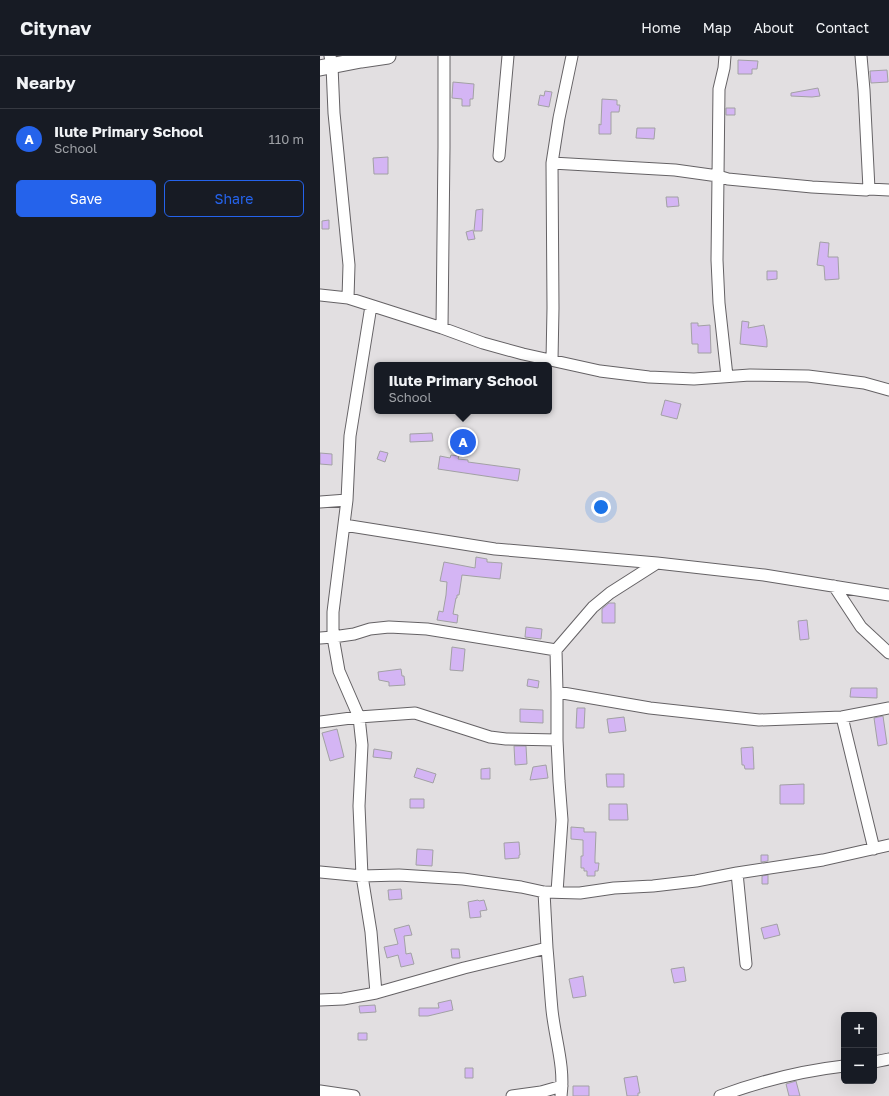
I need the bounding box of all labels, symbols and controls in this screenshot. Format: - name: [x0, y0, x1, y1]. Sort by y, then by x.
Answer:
- text: Citynav: [20, 16, 92, 39]
- text: Home: [641, 19, 681, 36]
- text: Map: [703, 19, 731, 36]
- text: About: [753, 19, 794, 36]
- text: Contact: [816, 19, 869, 36]
- text: Nearby: [16, 72, 76, 93]
- text: Ilute Primary School: [54, 122, 203, 140]
- text: A: [24, 131, 34, 147]
- text: 110 m: [269, 131, 304, 147]
- text: School: [54, 140, 97, 156]
- button: Save: [16, 180, 156, 217]
- button: Share: [164, 180, 304, 217]
- popup: [374, 362, 552, 414]
- text: Ilute Primary School: [388, 371, 538, 389]
- text: School: [388, 389, 432, 405]
- pin: A: [450, 427, 476, 457]
- your location: [591, 497, 611, 517]
- map controls: [841, 1012, 877, 1084]
- button: +: [841, 1012, 877, 1048]
- button: −: [841, 1048, 877, 1084]

